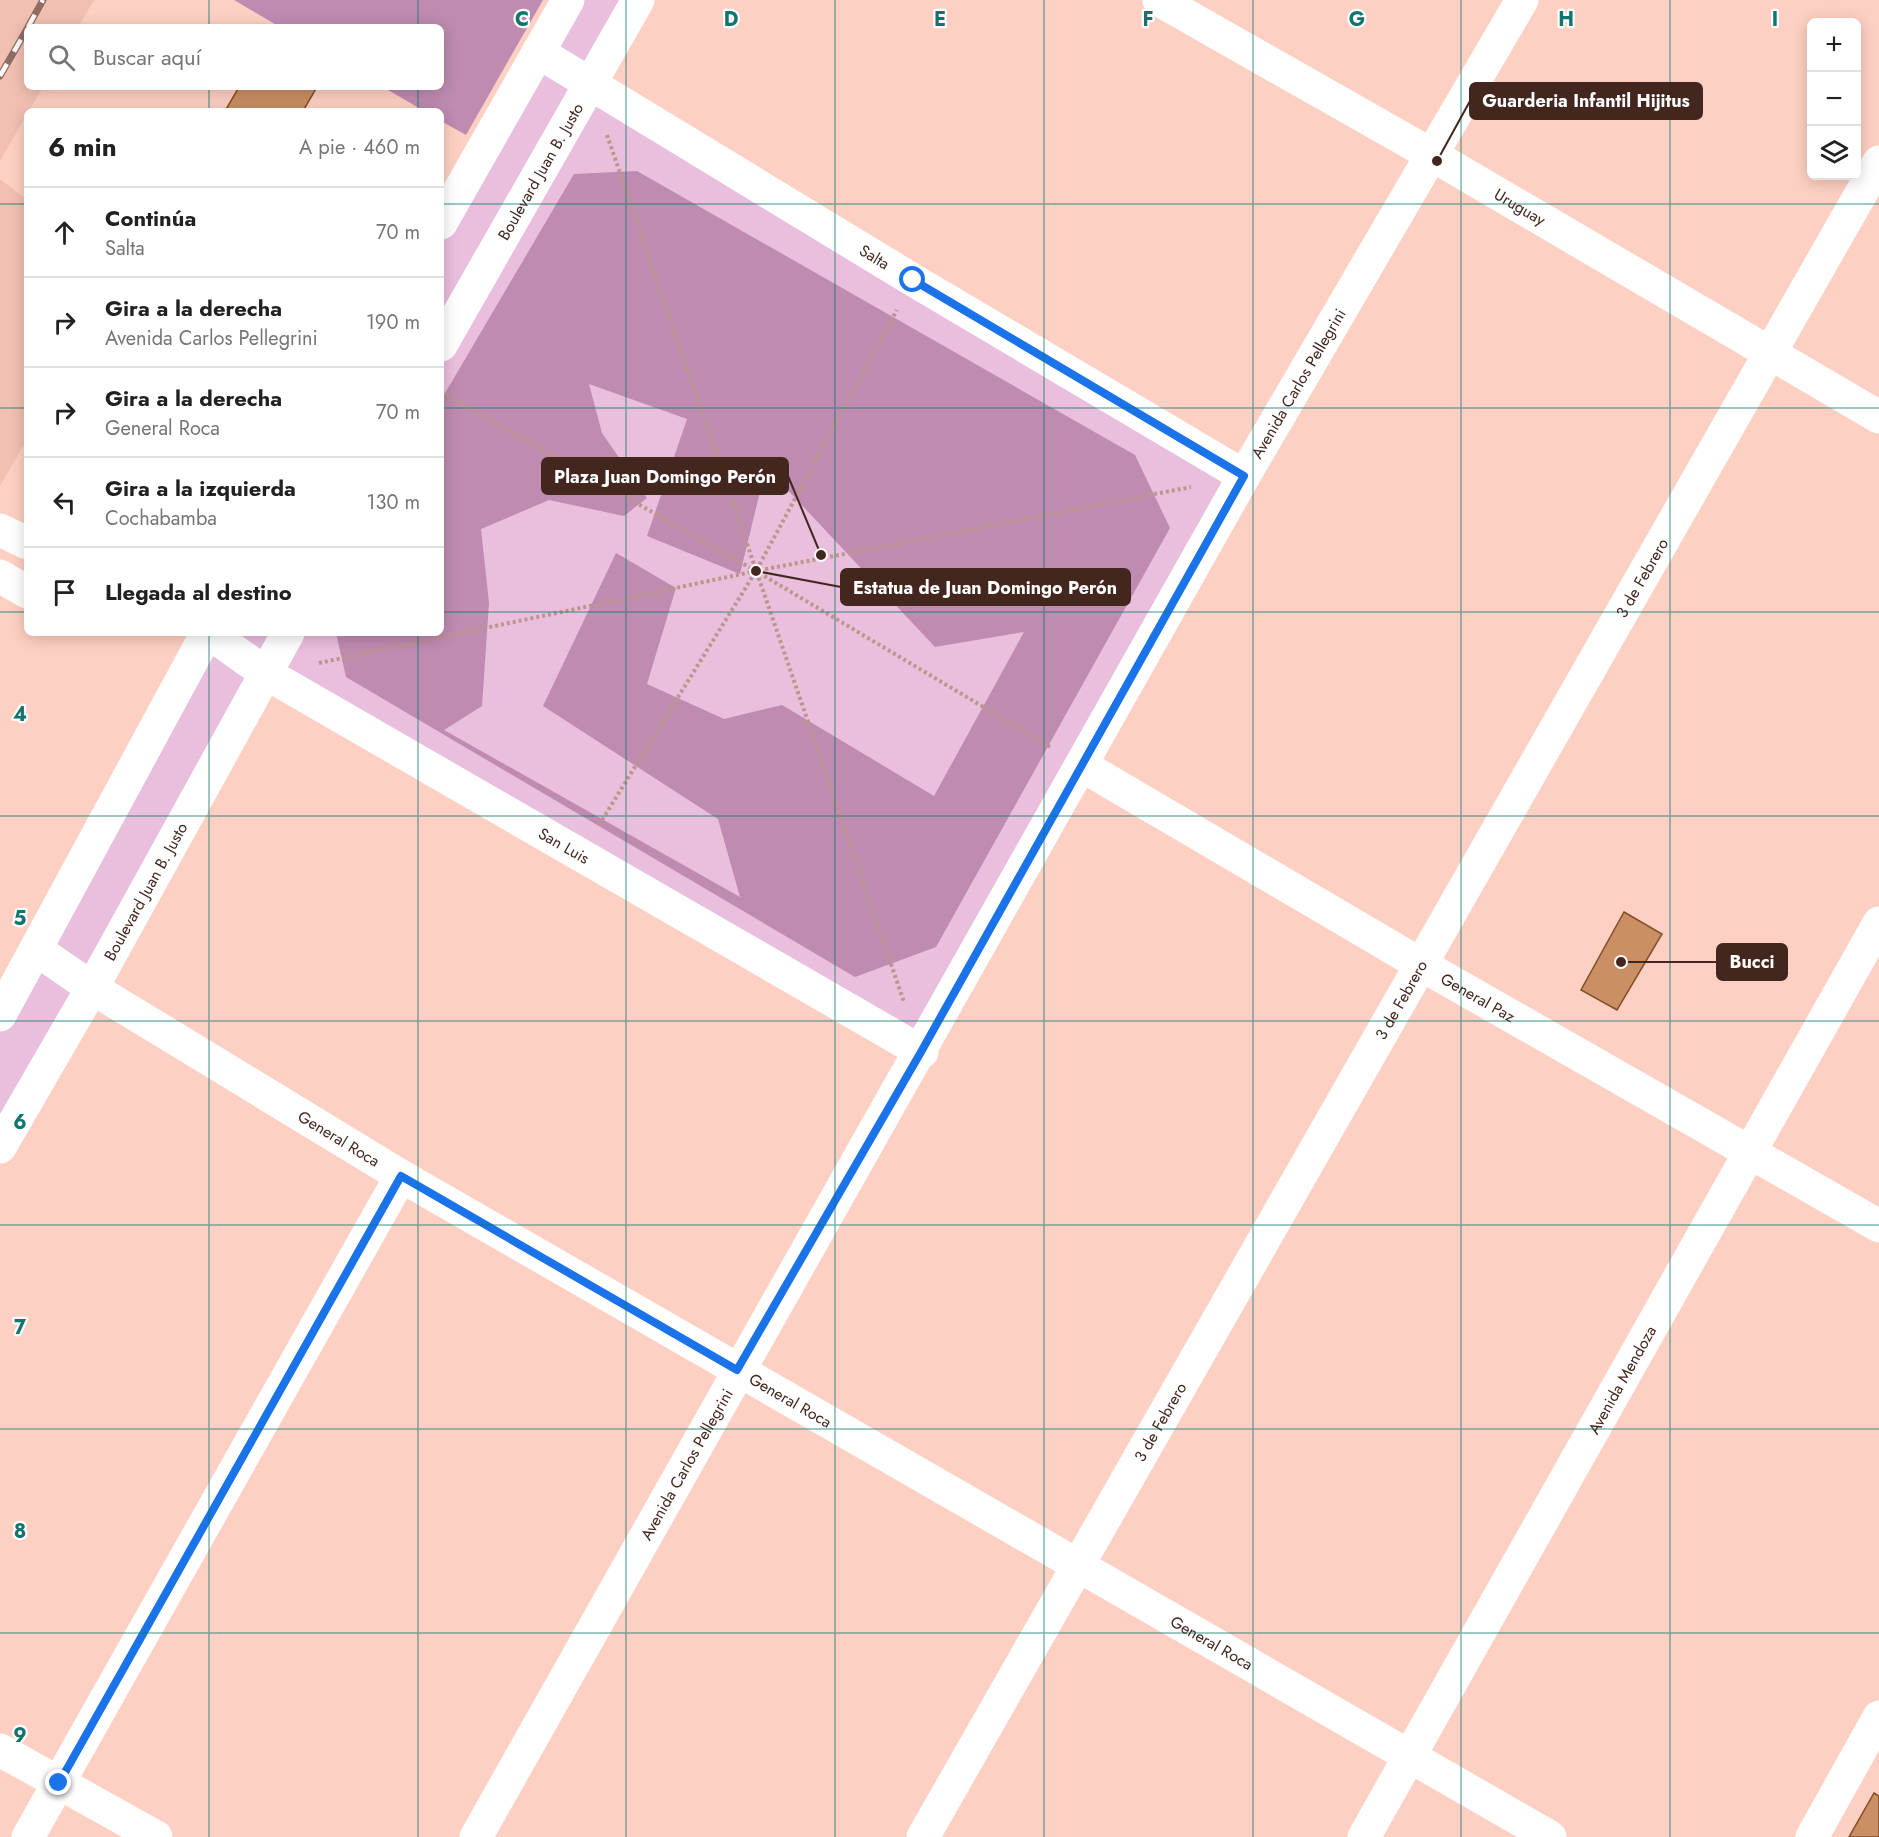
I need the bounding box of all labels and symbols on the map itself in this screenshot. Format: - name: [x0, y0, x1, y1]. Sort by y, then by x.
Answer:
- text: C: [515, 5, 529, 34]
- text: D: [724, 5, 738, 34]
- text: E: [934, 5, 946, 34]
- text: F: [1142, 5, 1154, 34]
- text: G: [1349, 5, 1365, 34]
- text: H: [1558, 5, 1574, 34]
- text: I: [1772, 5, 1778, 34]
- callout: Guarderia Infantil Hijitus: [1470, 83, 1702, 119]
- text: Guarderia Infantil Hijitus: [1482, 88, 1690, 114]
- street label: Boulevard Juan B. Justo: [492, 98, 589, 244]
- street label: Uruguay: [1490, 182, 1551, 231]
- street label: Salta: [855, 239, 894, 275]
- route start: [899, 266, 925, 292]
- street label: Avenida Carlos Pellegrini: [1245, 304, 1351, 463]
- callout: Plaza Juan Domingo Perón: [542, 458, 788, 494]
- text: Plaza Juan Domingo Perón: [554, 464, 776, 490]
- street label: 3 de Febrero: [1610, 533, 1674, 622]
- callout: Estatua de Juan Domingo Perón: [841, 569, 1130, 605]
- text: Estatua de Juan Domingo Perón: [853, 575, 1117, 601]
- text: 4: [13, 700, 27, 729]
- street label: Boulevard Juan B. Justo: [98, 818, 193, 965]
- street label: San Luis: [534, 822, 594, 869]
- text: 5: [14, 904, 27, 933]
- callout: Bucci: [1717, 944, 1787, 980]
- text: Bucci: [1729, 949, 1775, 975]
- street label: 3 de Febrero: [1369, 956, 1433, 1044]
- street label: General Paz: [1437, 967, 1520, 1028]
- street label: General Roca: [294, 1105, 384, 1172]
- text: 6: [13, 1108, 27, 1137]
- text: 7: [14, 1313, 27, 1342]
- street label: Avenida Mendoza: [1582, 1321, 1662, 1438]
- street label: General Roca: [745, 1367, 836, 1433]
- street label: 3 de Febrero: [1128, 1378, 1192, 1466]
- street label: Avenida Carlos Pellegrini: [634, 1384, 738, 1544]
- text: 8: [14, 1517, 26, 1546]
- street label: General Roca: [1166, 1610, 1257, 1675]
- text: 9: [13, 1721, 27, 1750]
- route end: [45, 1769, 71, 1795]

